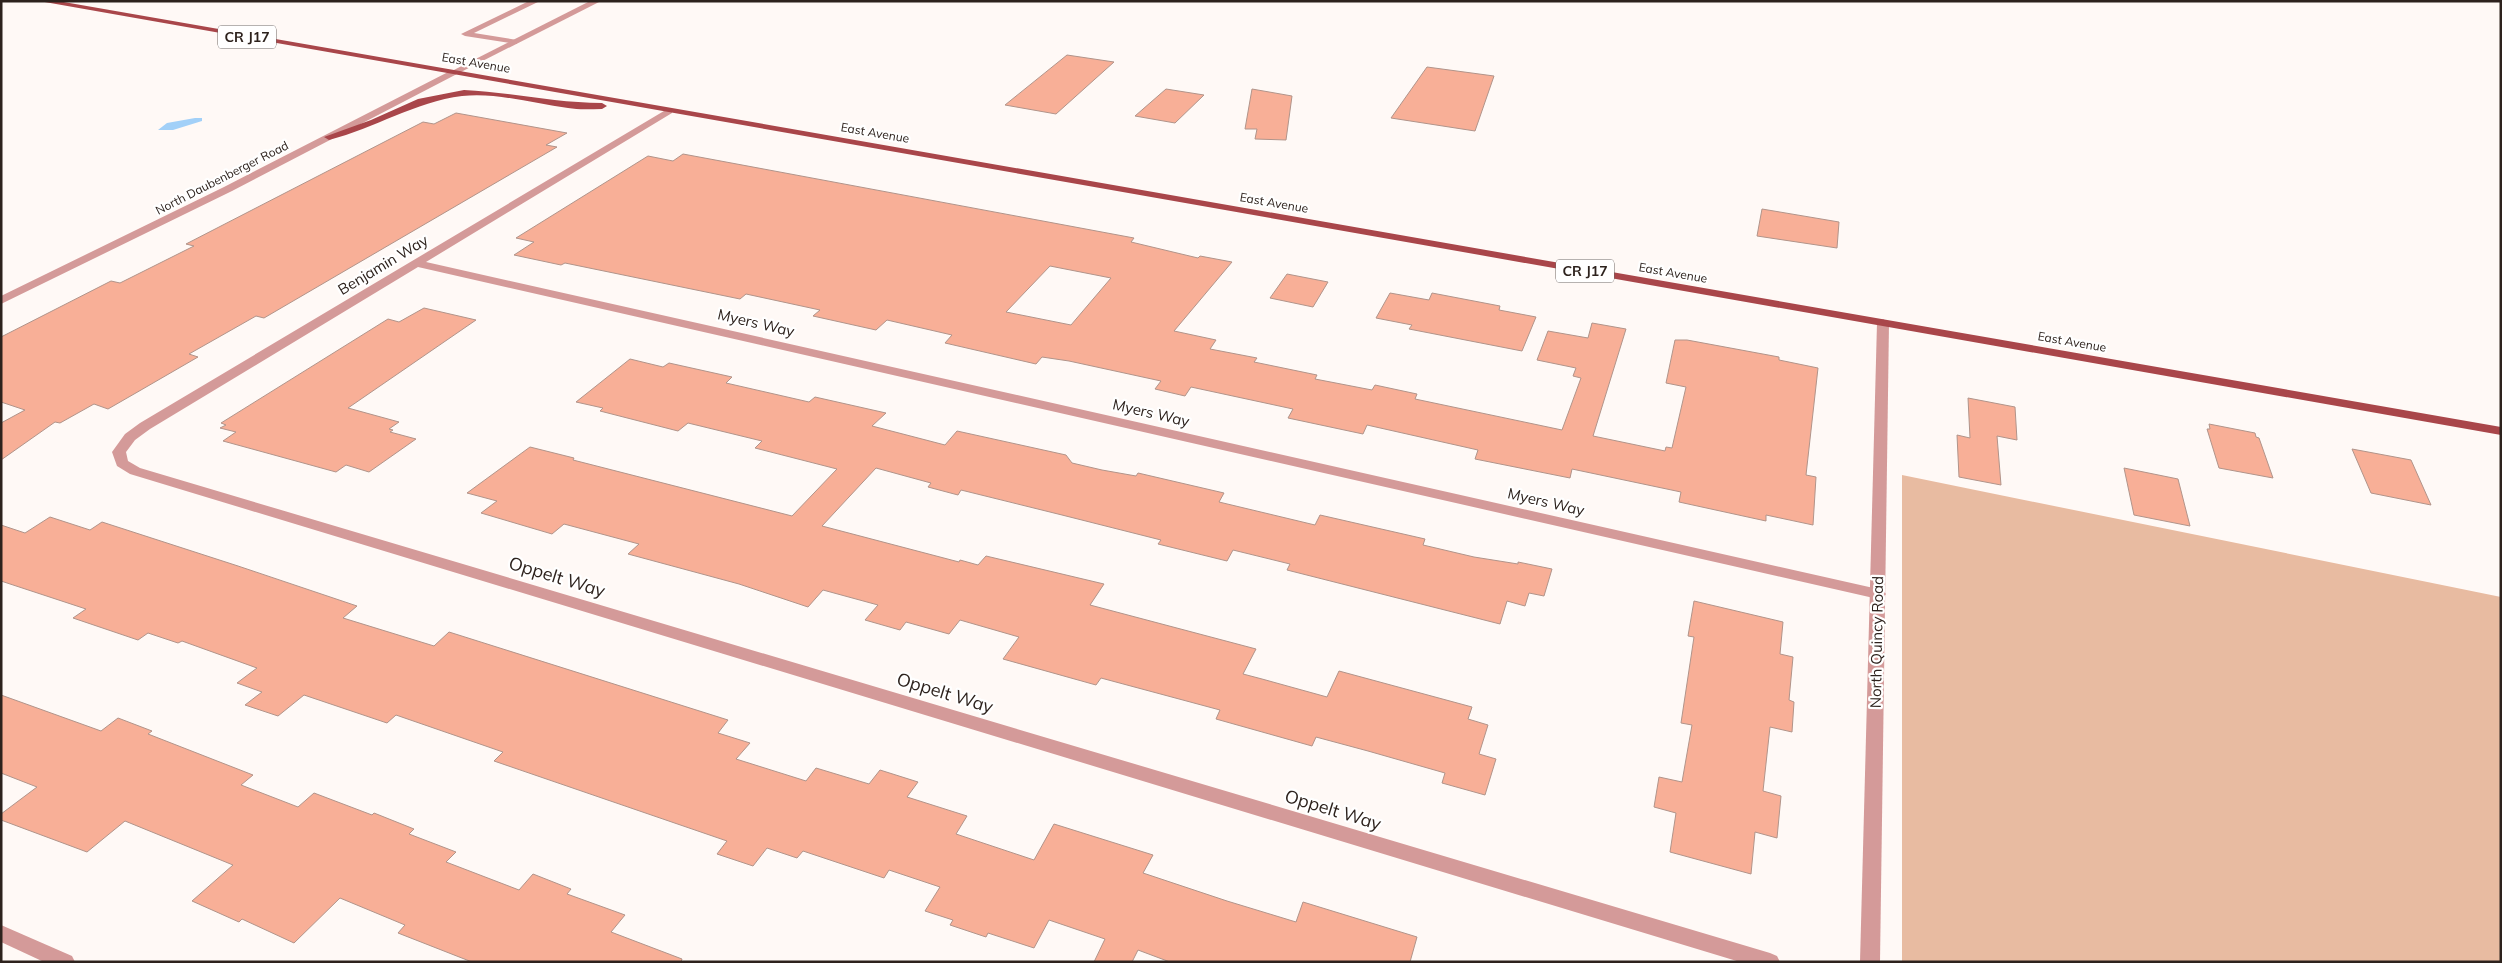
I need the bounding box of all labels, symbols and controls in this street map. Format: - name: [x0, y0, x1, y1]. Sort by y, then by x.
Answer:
- road number: CR J17: [218, 26, 276, 48]
- street label: East Avenue: [441, 49, 511, 76]
- street label: East Avenue: [840, 119, 910, 146]
- street label: North Daubenberger Road: [153, 137, 291, 218]
- street label: East Avenue: [1239, 189, 1309, 216]
- street label: Benjamin Way: [334, 230, 431, 299]
- street label: East Avenue: [1638, 259, 1708, 286]
- road number: CR J17: [1556, 260, 1614, 282]
- street label: Myers Way: [716, 304, 796, 341]
- street label: East Avenue: [2037, 328, 2107, 355]
- street label: Myers Way: [1111, 394, 1191, 431]
- street label: Myers Way: [1506, 483, 1586, 520]
- street label: Oppelt Way: [506, 551, 609, 602]
- street label: North Quincy Road: [1866, 576, 1887, 708]
- street label: Oppelt Way: [894, 667, 997, 718]
- street label: Oppelt Way: [1282, 784, 1385, 835]

